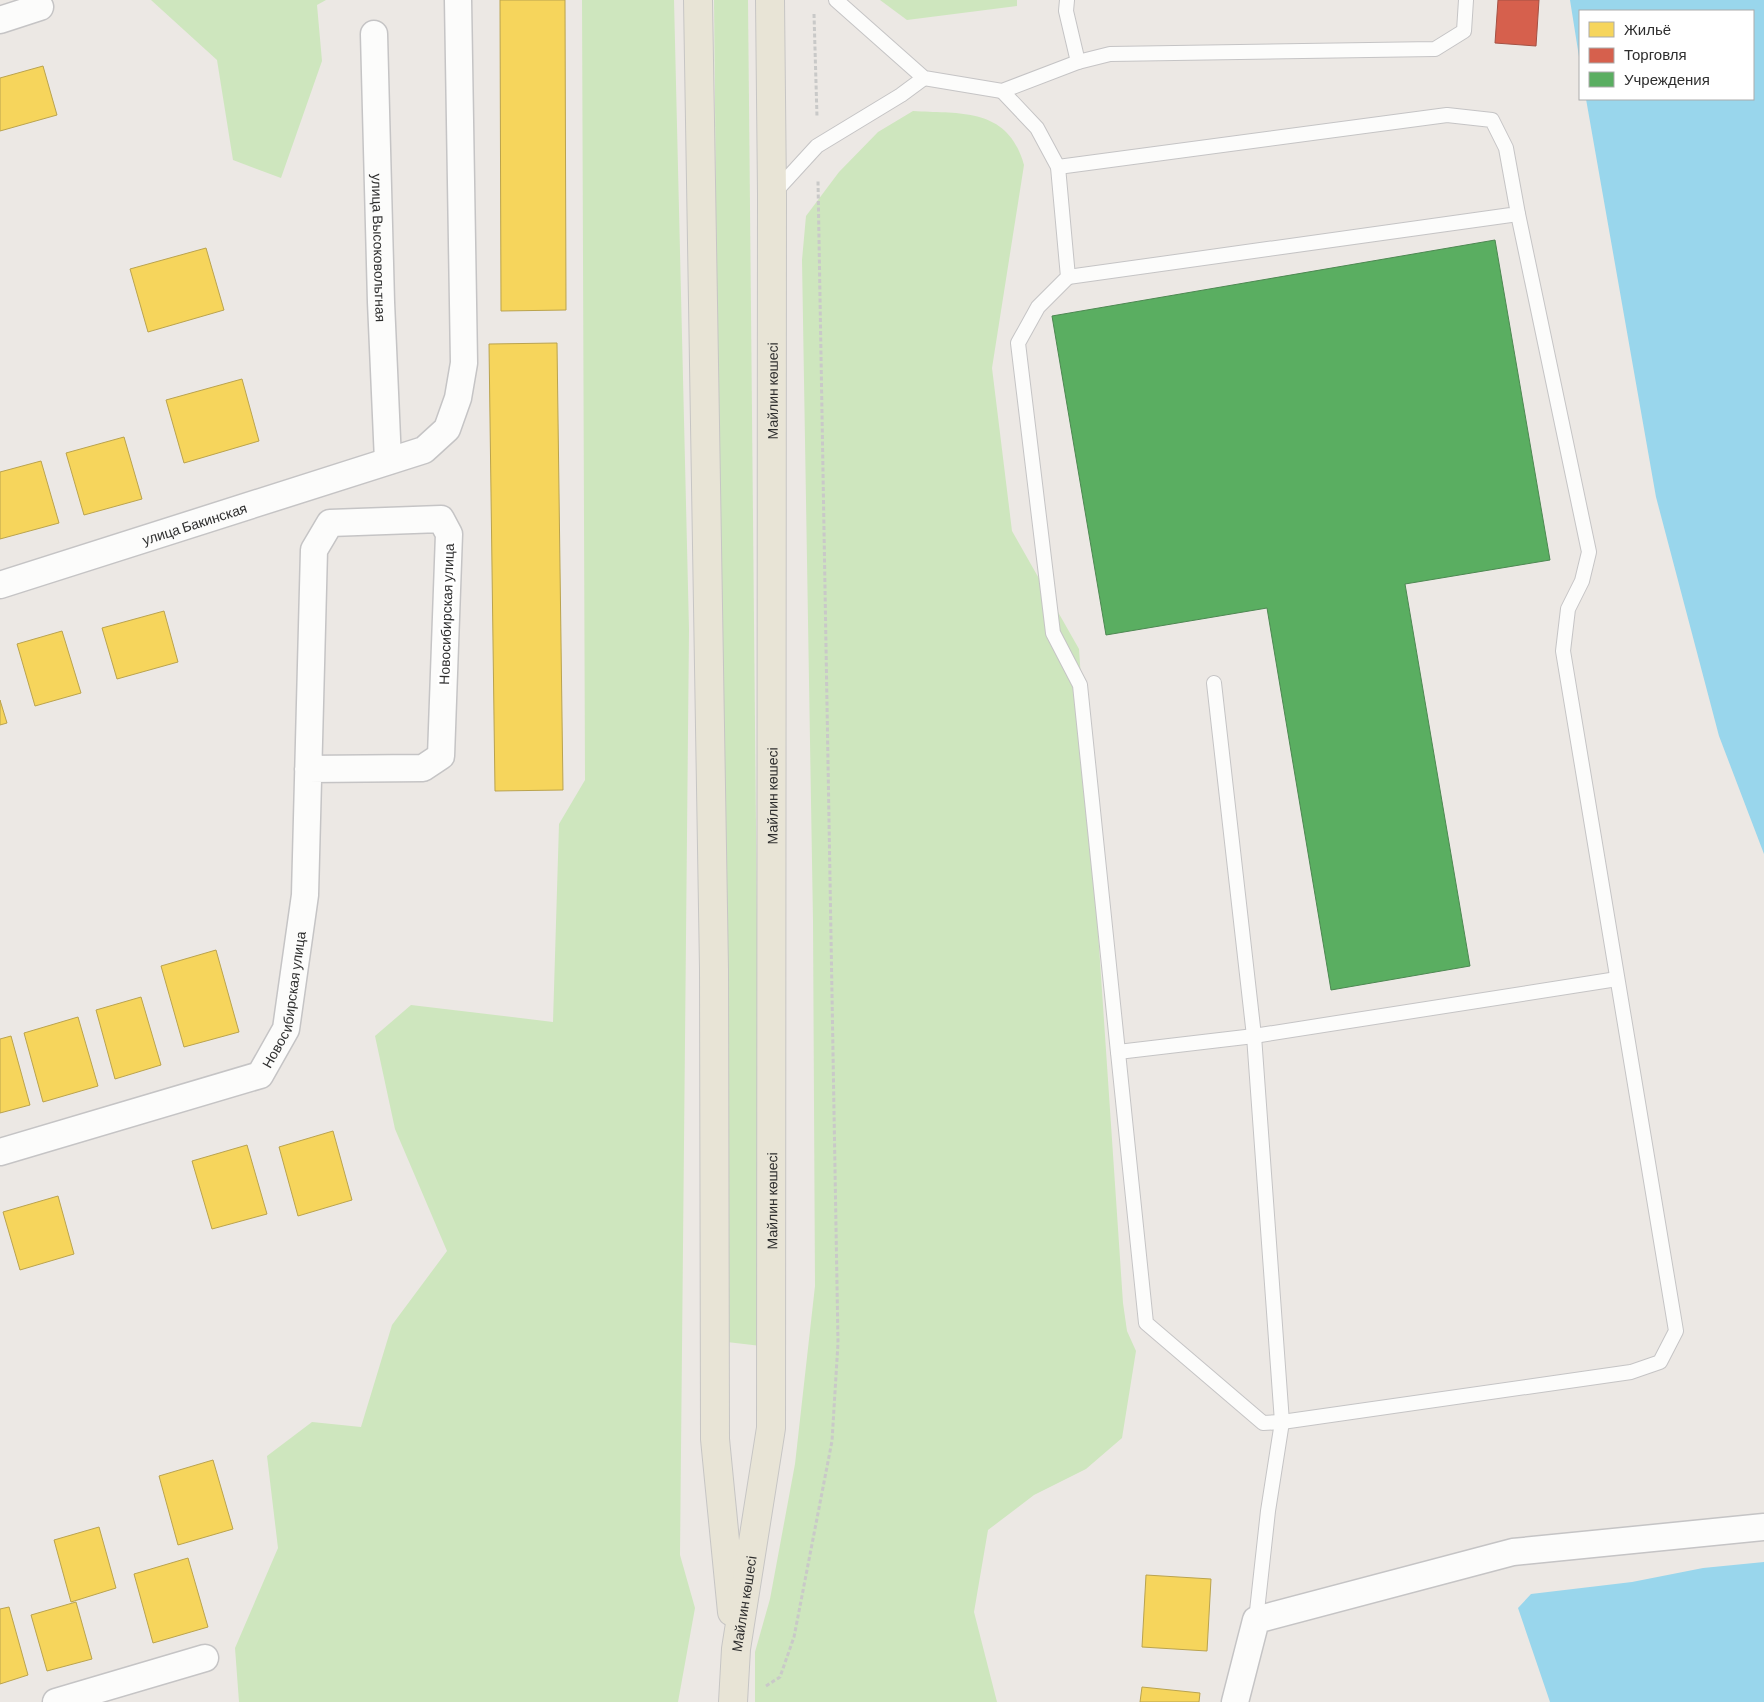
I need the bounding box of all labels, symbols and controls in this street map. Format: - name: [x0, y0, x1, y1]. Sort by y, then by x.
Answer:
- legend: [1579, 10, 1754, 100]
- text: Жильё: [1624, 20, 1671, 38]
- text: Торговля: [1624, 45, 1687, 63]
- text: Учреждения: [1624, 70, 1710, 88]
- street label: улица Высоковольтная: [369, 173, 390, 323]
- street label: Майлин көшесі: [763, 342, 780, 439]
- street label: улица Бакинская: [140, 498, 249, 548]
- street label: Новосибирская улица: [435, 543, 457, 685]
- street label: Майлин көшесі: [763, 747, 780, 844]
- street label: Новосибирская улица: [258, 930, 308, 1070]
- street label: Майлин көшесі: [763, 1152, 780, 1249]
- street label: Майлин көшесі: [727, 1554, 759, 1653]

